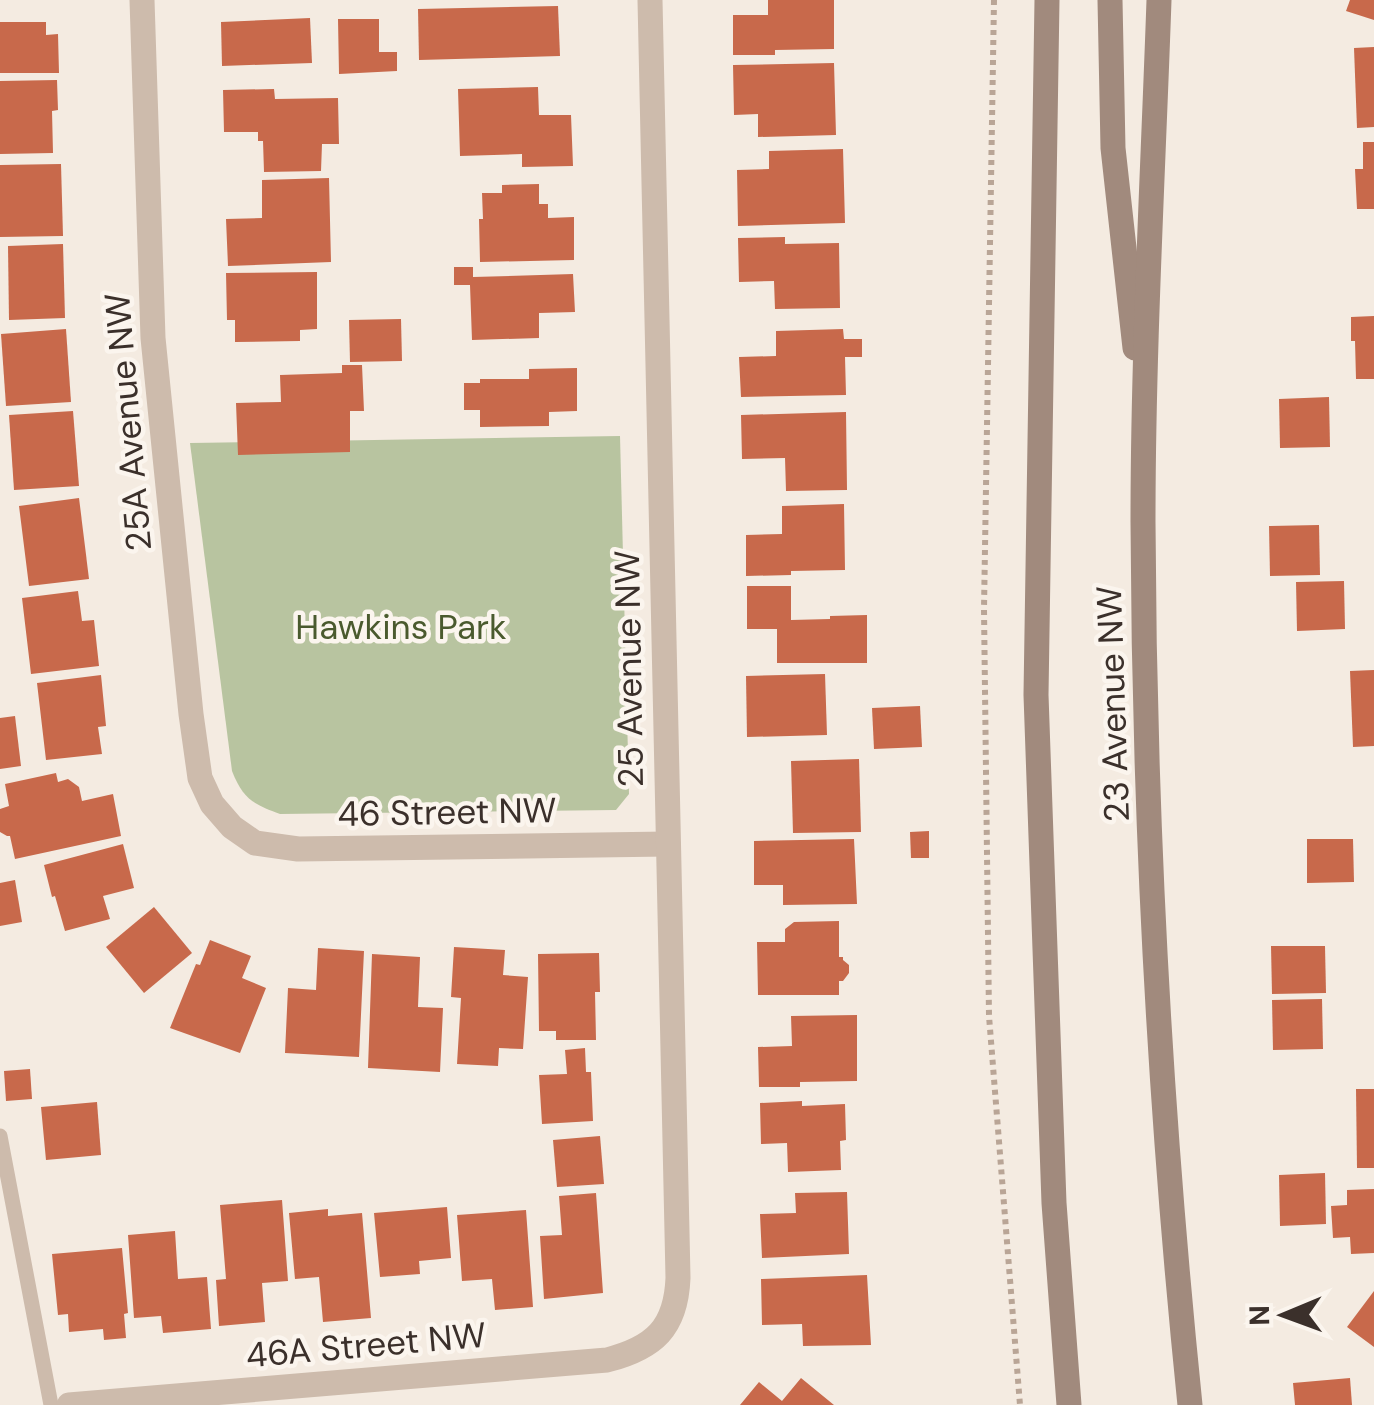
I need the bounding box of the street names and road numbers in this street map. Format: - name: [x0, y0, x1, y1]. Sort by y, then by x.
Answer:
- street label: 25A Avenue NW: [94, 291, 162, 553]
- street label: 25 Avenue NW: [604, 550, 654, 788]
- street label: 23 Avenue NW: [1086, 585, 1140, 823]
- street label: 46 Street NW: [337, 787, 557, 837]
- street label: 46A Street NW: [244, 1312, 488, 1378]

